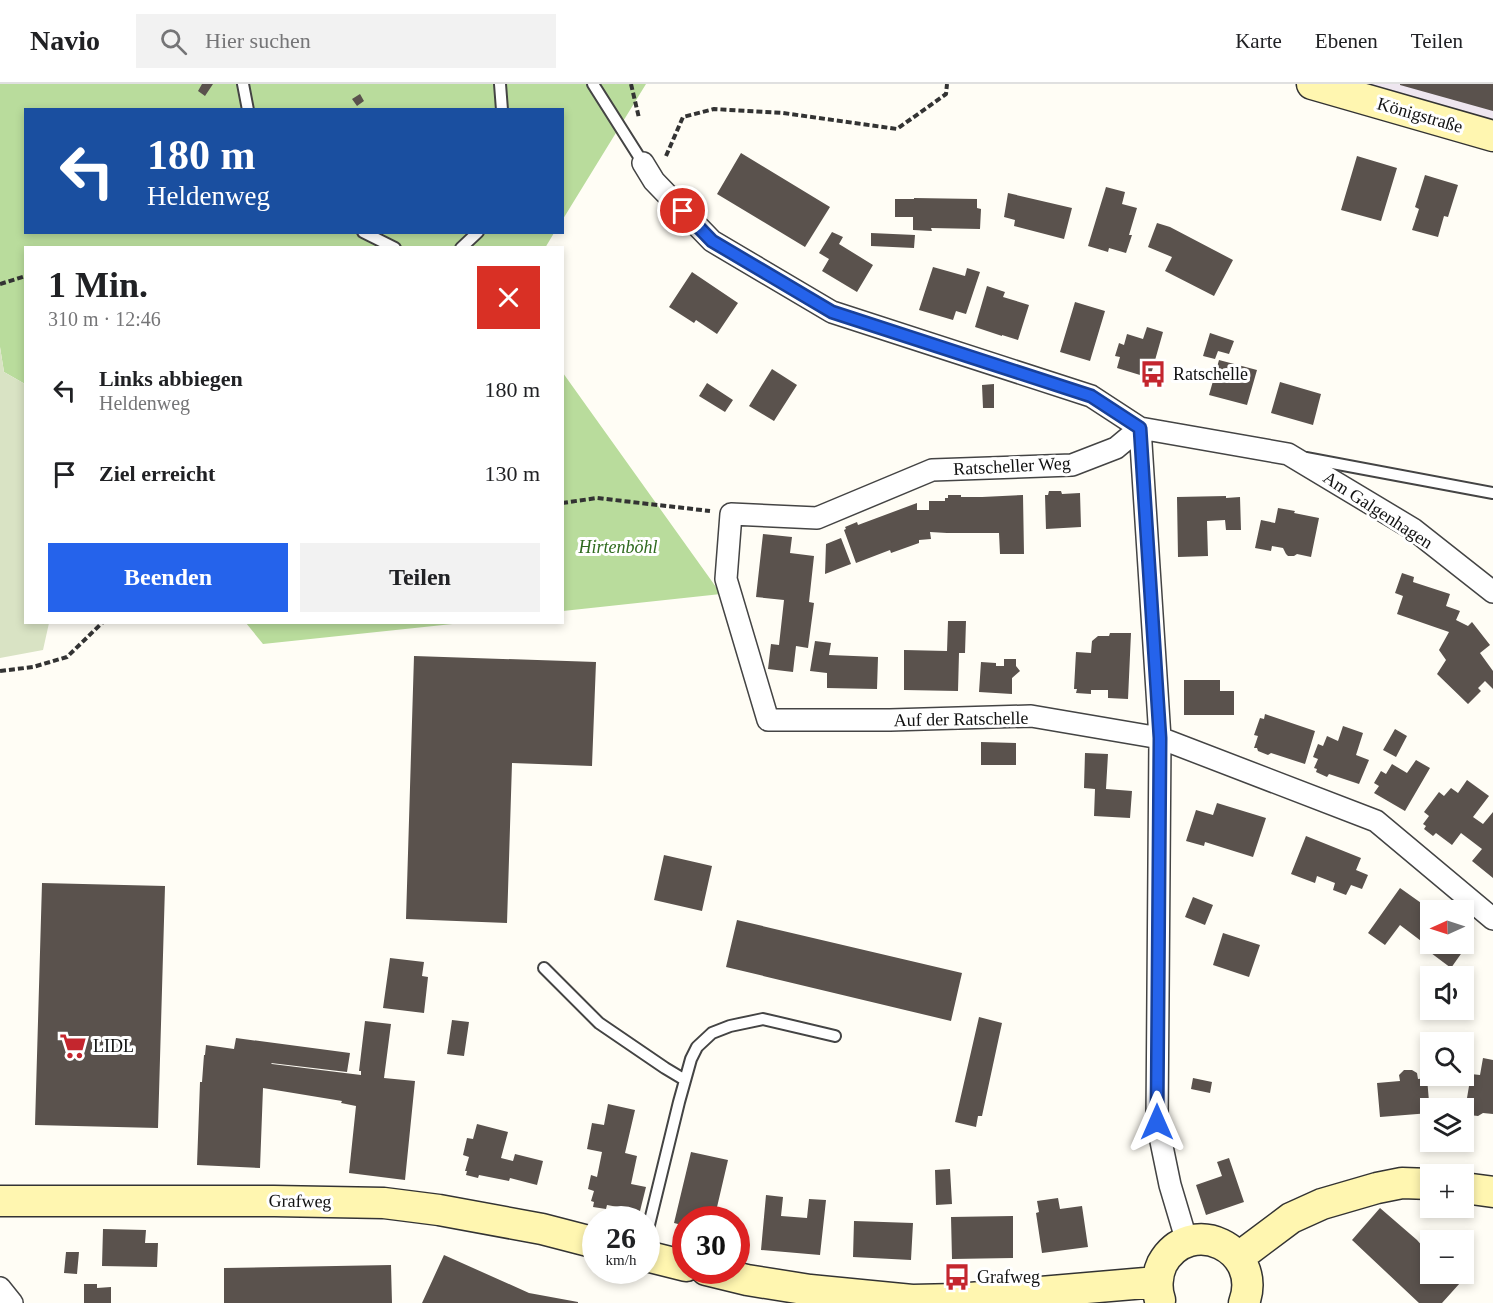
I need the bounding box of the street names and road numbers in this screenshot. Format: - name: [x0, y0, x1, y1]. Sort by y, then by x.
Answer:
- street label: Königstraße: [1375, 93, 1465, 137]
- street label: Ratscheller Weg: [953, 453, 1071, 479]
- street label: Am Galgenhagen: [1320, 467, 1436, 553]
- street label: Auf der Ratschelle: [893, 708, 1029, 730]
- street label: Grafweg: [268, 1190, 332, 1212]

